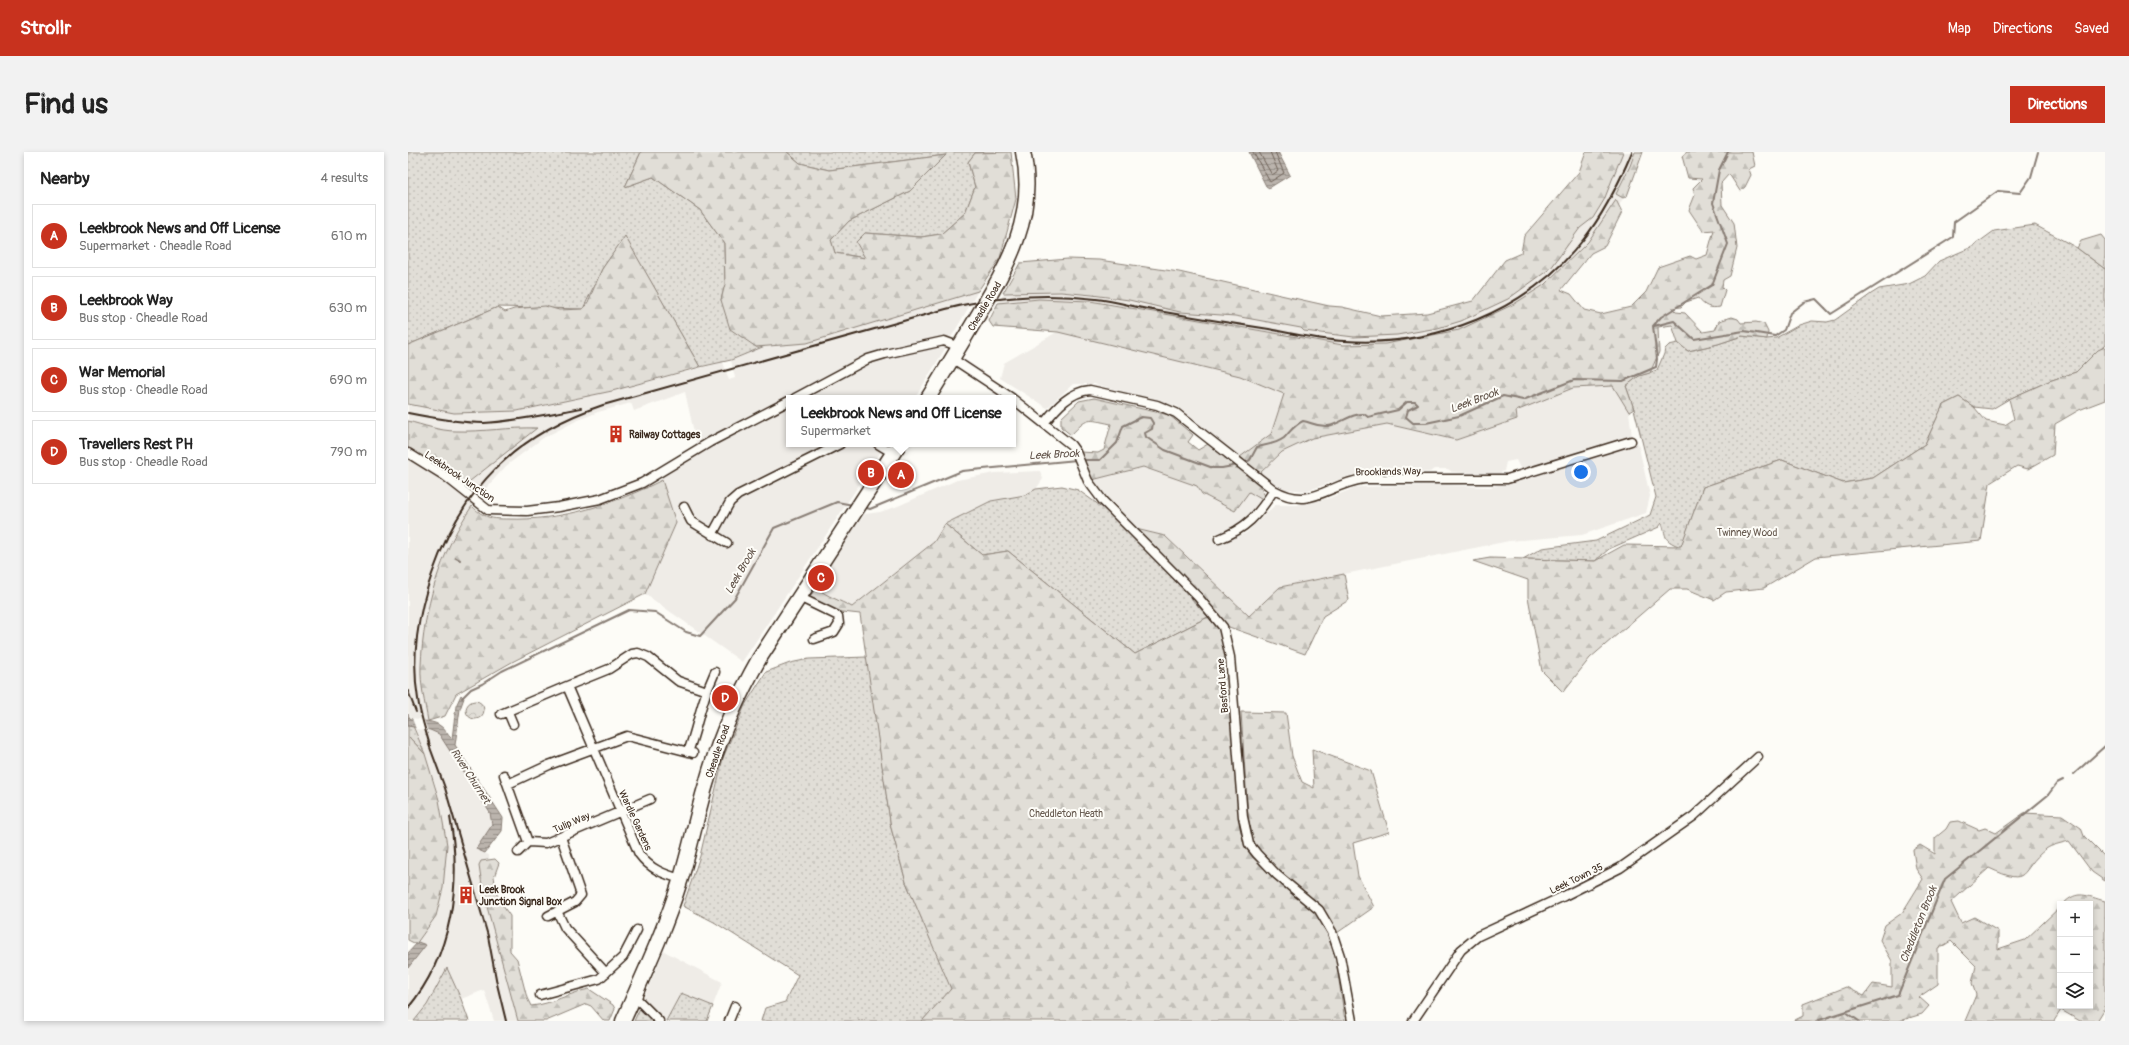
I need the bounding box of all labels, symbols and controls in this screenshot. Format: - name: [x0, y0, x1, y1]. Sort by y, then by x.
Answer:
- text: Strollr: [20, 16, 71, 40]
- text: Map: [1948, 20, 1971, 37]
- text: Directions: [1993, 20, 2052, 37]
- text: Saved: [2074, 20, 2109, 37]
- button: Directions: [2010, 86, 2105, 123]
- text: Find us: [24, 87, 108, 122]
- text: Nearby: [40, 168, 89, 189]
- text: 4 results: [321, 170, 368, 186]
- text: Leekbrook News and Off License: [79, 219, 281, 238]
- text: A: [50, 228, 58, 244]
- text: 610 m: [331, 228, 367, 244]
- text: Supermarket · Cheadle Road: [79, 238, 232, 254]
- street label: Cheadle Road: [965, 280, 1004, 333]
- text: Leekbrook Way: [79, 291, 173, 310]
- text: B: [50, 300, 58, 316]
- text: 630 m: [329, 300, 367, 316]
- text: Bus stop · Cheadle Road: [79, 310, 208, 326]
- text: War Memorial: [79, 363, 165, 382]
- text: C: [50, 372, 58, 388]
- text: 690 m: [329, 372, 367, 388]
- text: Bus stop · Cheadle Road: [79, 382, 208, 398]
- water label: Leek Brook: [1448, 385, 1501, 416]
- popup: [786, 395, 1016, 447]
- text: Leekbrook News and Off License: [800, 404, 1002, 423]
- text: Supermarket: [800, 423, 871, 439]
- building icon: Railway Cottages: [606, 424, 626, 444]
- place label: Railway Cottages: [629, 429, 701, 441]
- text: Travellers Rest PH: [79, 435, 193, 454]
- text: D: [50, 444, 58, 460]
- text: 790 m: [330, 444, 367, 460]
- water label: Leek Brook: [1029, 447, 1081, 462]
- street label: Leekbrook Junction: [422, 449, 497, 505]
- text: Bus stop · Cheadle Road: [79, 454, 208, 470]
- pin: B: [858, 458, 884, 488]
- pin: A: [888, 460, 914, 490]
- your location: [1571, 462, 1591, 482]
- street label: Brooklands Way: [1355, 465, 1422, 479]
- park label: Twinney Wood: [1717, 527, 1777, 539]
- water label: Leek Brook: [722, 545, 759, 596]
- pin: C: [808, 563, 834, 593]
- street label: Basford Lane: [1215, 658, 1231, 714]
- pin: D: [712, 683, 738, 713]
- street label: Cheadle Road: [703, 723, 733, 780]
- water label: River Churnet: [448, 746, 494, 807]
- street label: Wardle Gardens: [616, 788, 655, 853]
- park label: Cheddleton Heath: [1029, 808, 1103, 820]
- street label: Tulip Way: [551, 810, 592, 836]
- street label: Leek Town 35: [1548, 861, 1605, 897]
- water label: Cheddleton Brook: [1897, 883, 1940, 964]
- place label: Leek Brook Junction Signal Box: [479, 884, 562, 908]
- building icon: Leek Brook Junction Signal Box: [456, 885, 476, 905]
- map controls: [2057, 901, 2093, 1009]
- button: +: [2057, 901, 2093, 937]
- button: −: [2057, 937, 2093, 973]
- button: layers: [2057, 973, 2093, 1009]

